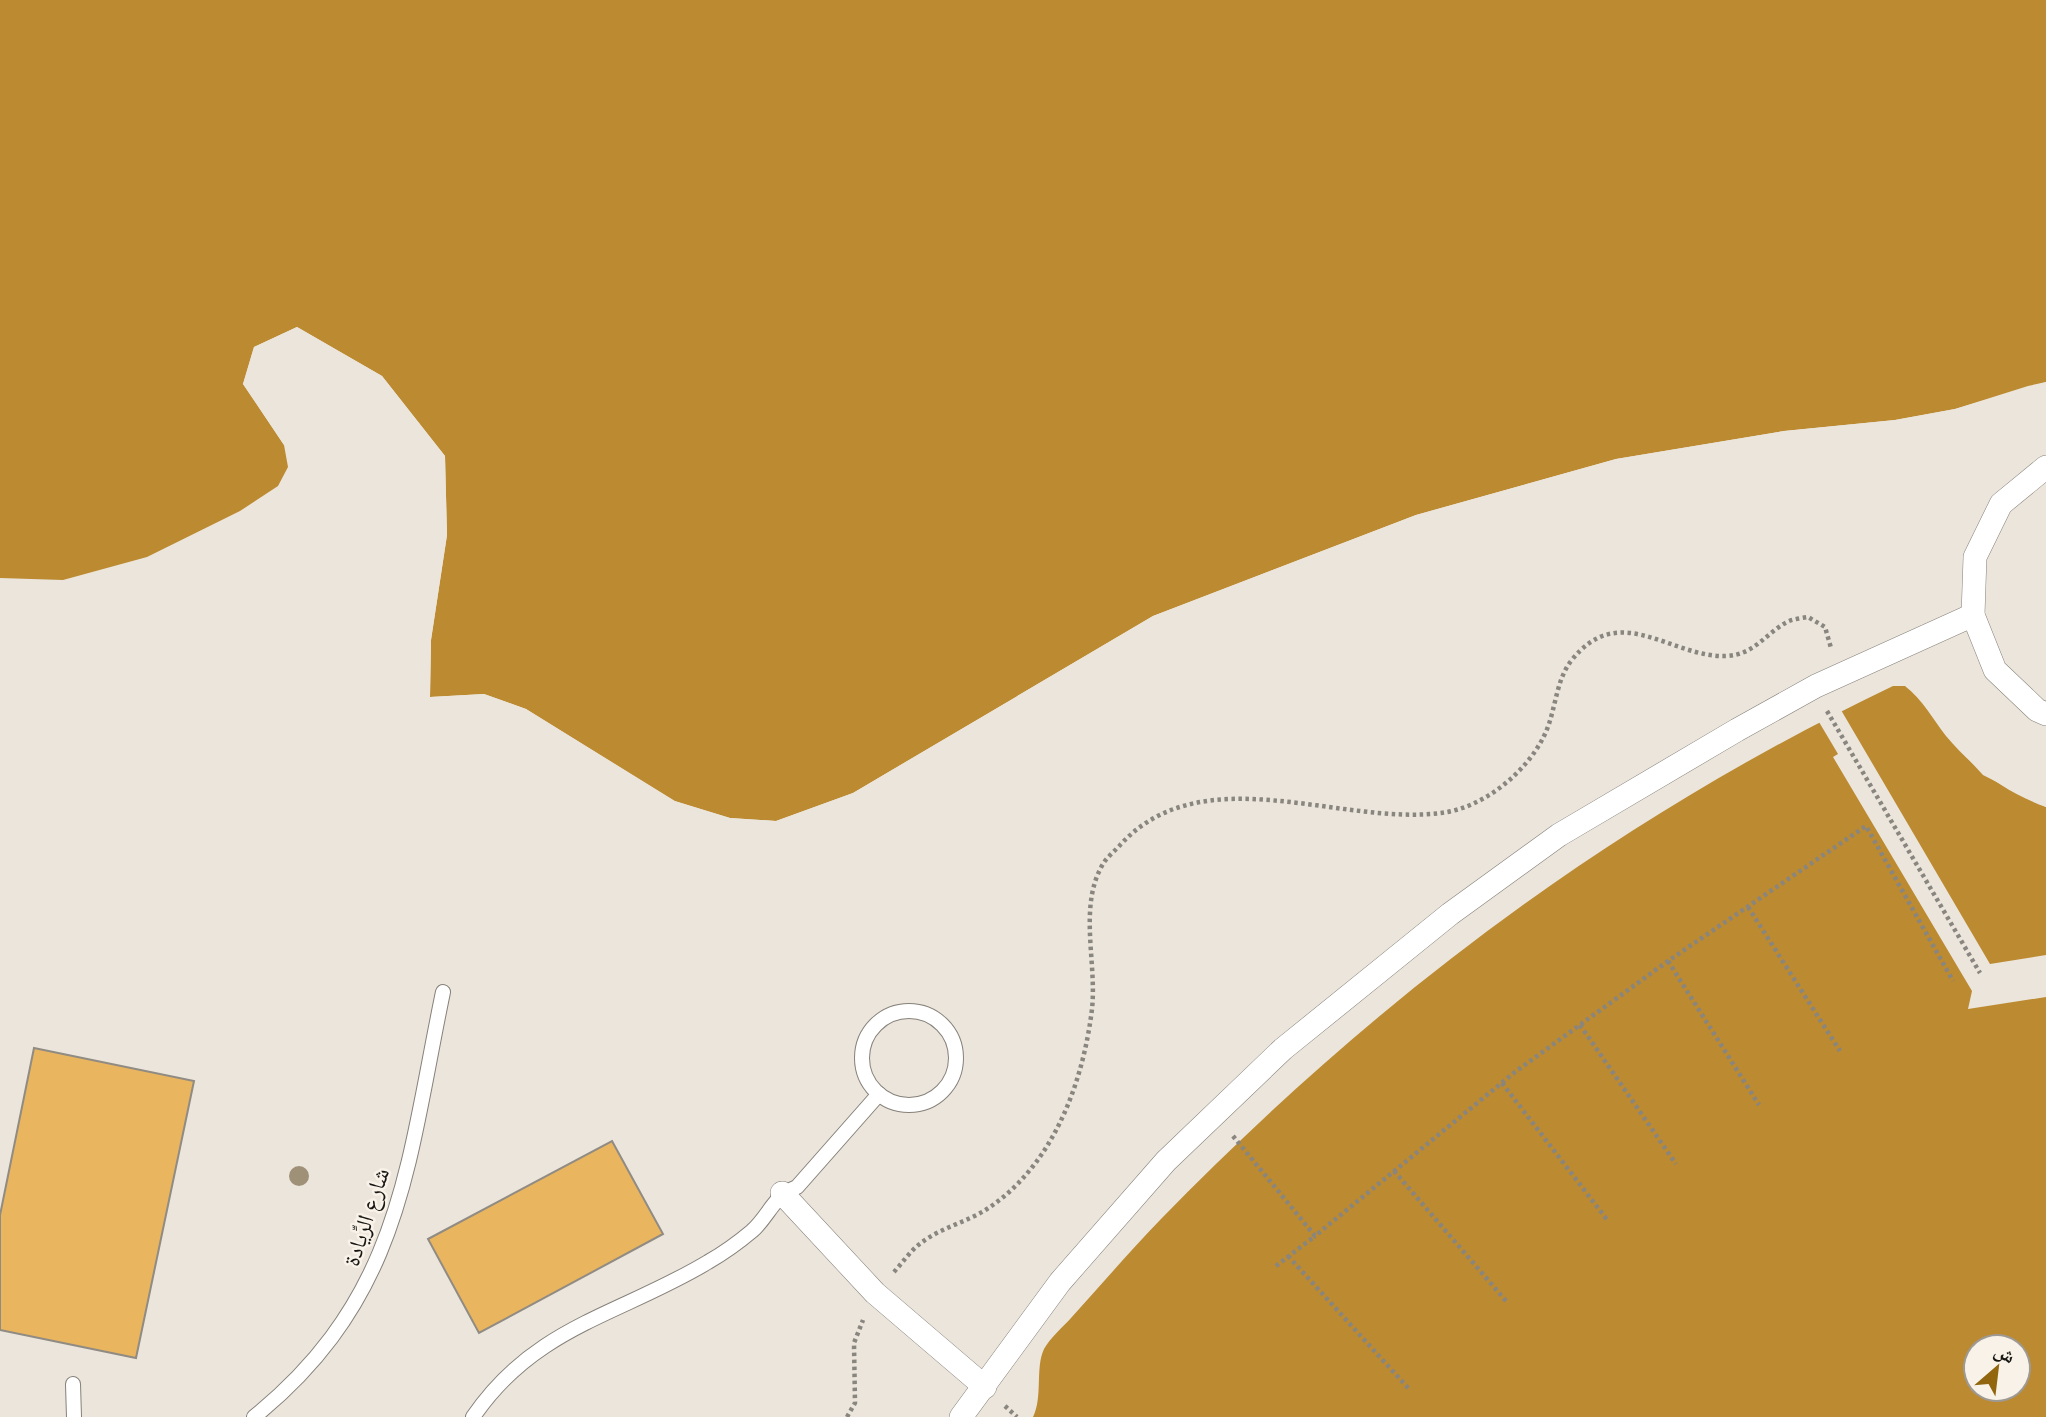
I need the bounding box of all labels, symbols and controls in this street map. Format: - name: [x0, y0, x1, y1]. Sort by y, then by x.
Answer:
- street label: شارع الرِّيادة: [338, 1165, 396, 1270]
- north arrow: [1962, 1333, 2032, 1403]
- text: ش: [1990, 1339, 2019, 1368]

